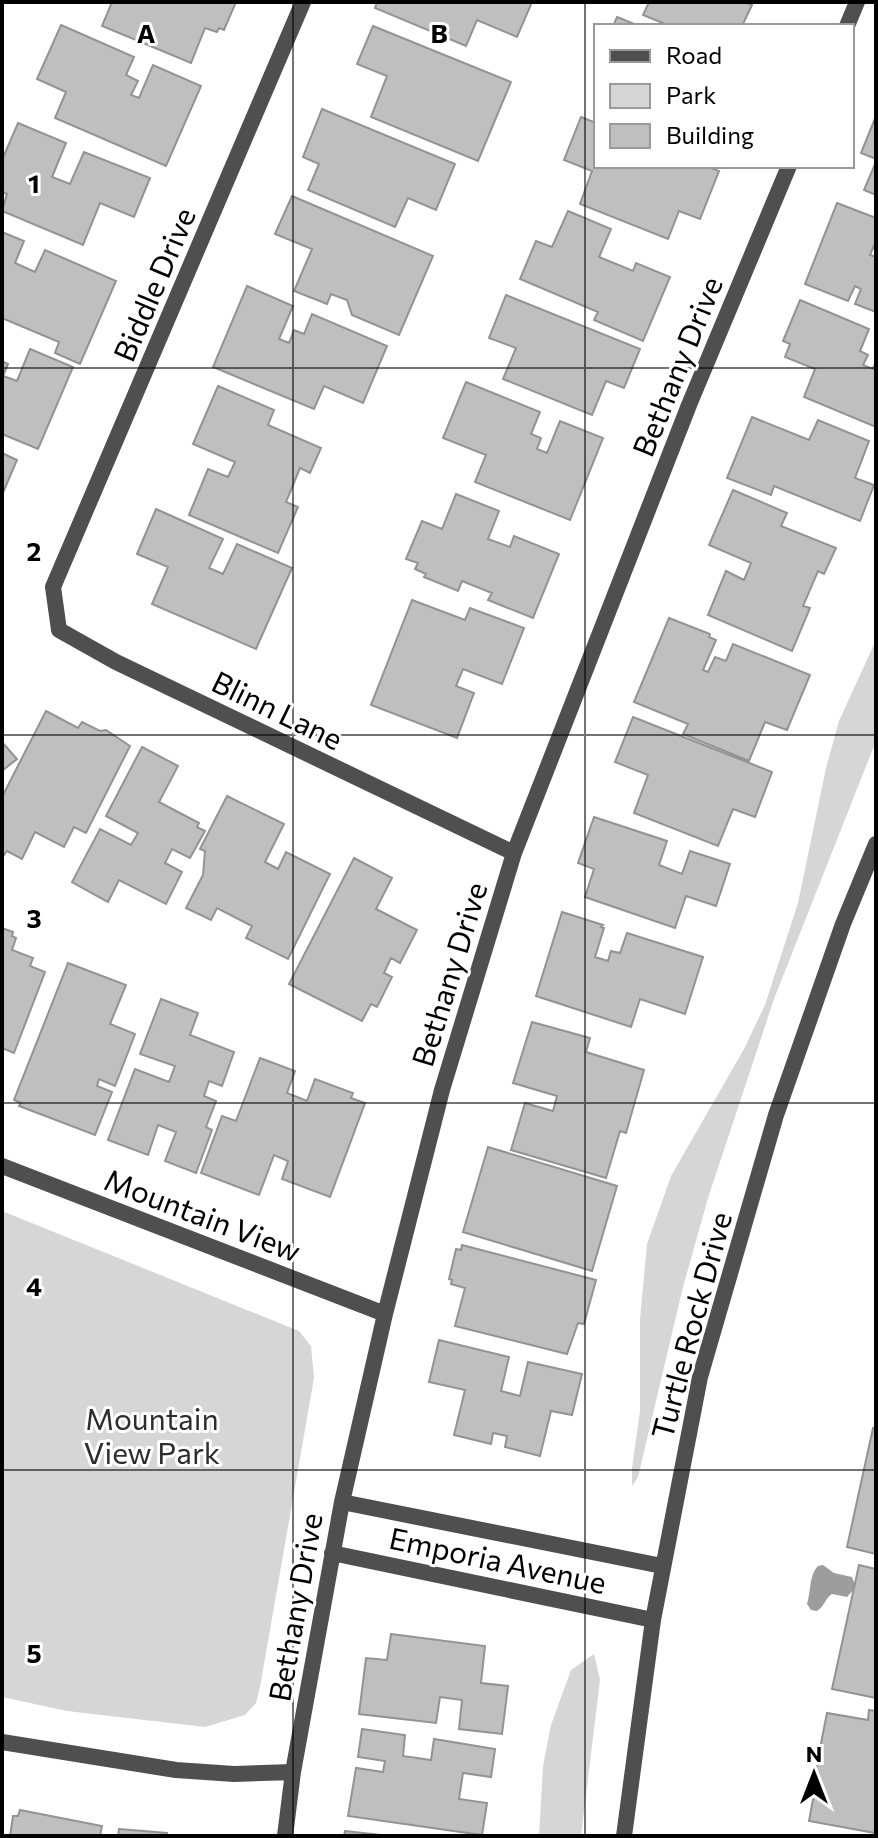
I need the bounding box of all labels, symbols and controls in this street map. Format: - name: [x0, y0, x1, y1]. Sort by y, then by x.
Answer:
- text: A: [137, 17, 156, 48]
- text: B: [430, 17, 448, 48]
- legend: [594, 24, 854, 168]
- text: Road: [666, 40, 722, 69]
- text: Park: [666, 80, 716, 109]
- text: Building: [666, 120, 754, 149]
- text: 1: [28, 167, 40, 198]
- street label: Biddle Drive: [104, 202, 202, 366]
- street label: Bethany Drive: [623, 271, 729, 461]
- text: 2: [27, 535, 41, 566]
- street label: Blinn Lane: [207, 662, 349, 756]
- street label: Bethany Drive: [402, 877, 494, 1071]
- text: 3: [26, 902, 42, 933]
- street label: Mountain View: [100, 1160, 306, 1268]
- street label: Turtle Rock Drive: [642, 1208, 738, 1442]
- text: 4: [26, 1270, 42, 1301]
- park label: Mountain View Park: [84, 1399, 220, 1470]
- street label: Bethany Drive: [259, 1510, 329, 1704]
- street label: Emporia Avenue: [386, 1518, 610, 1600]
- text: 5: [26, 1637, 42, 1668]
- north arrow: [774, 1734, 854, 1814]
- text: N: [806, 1740, 822, 1767]

